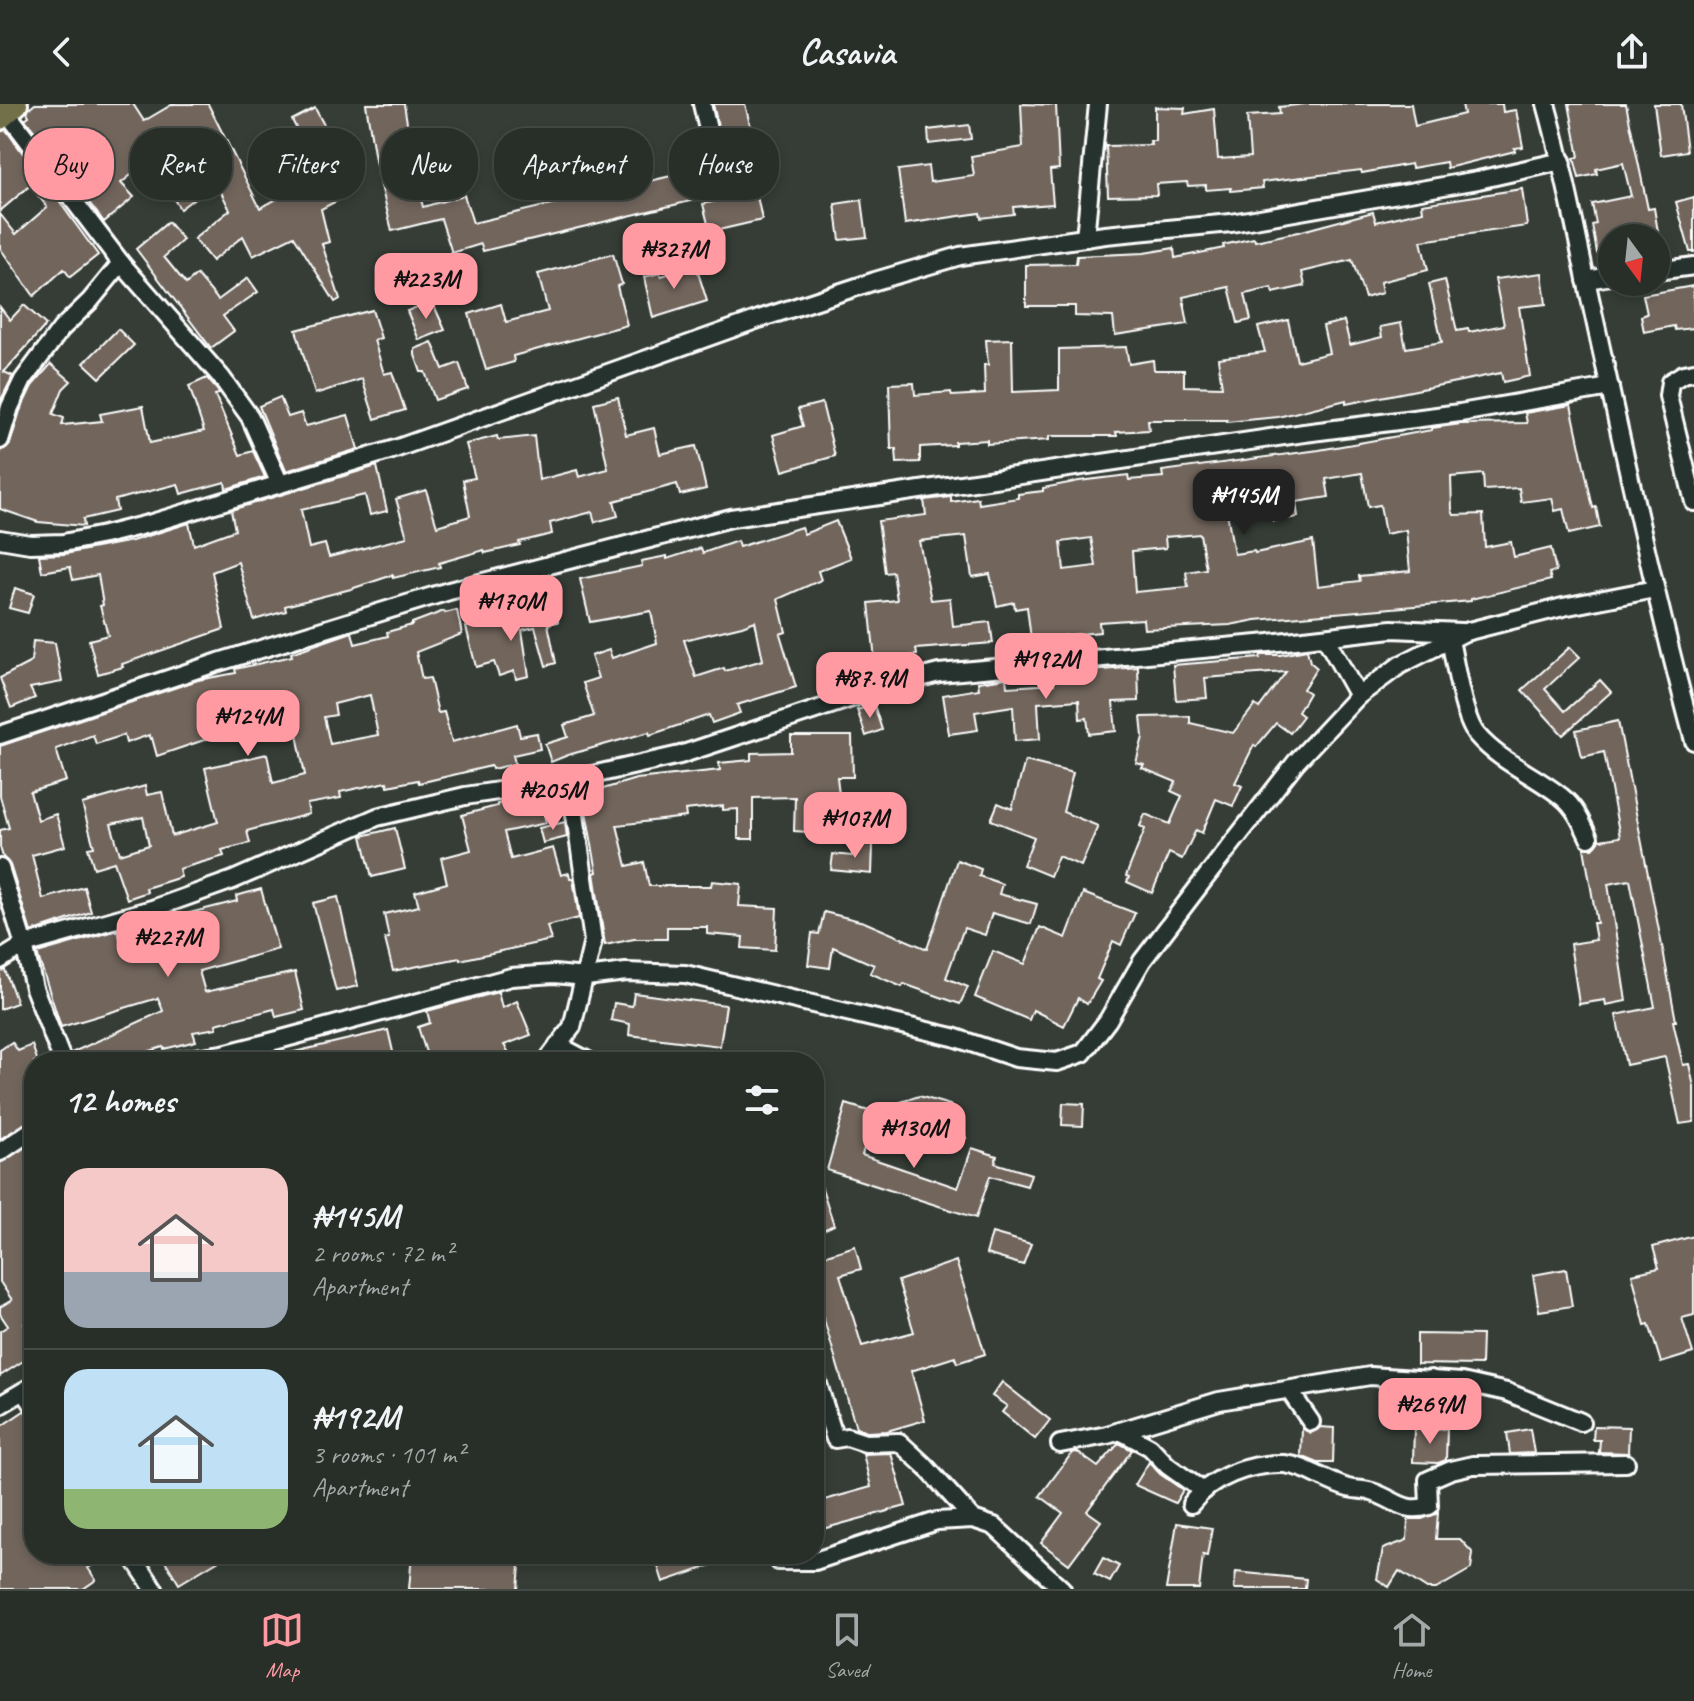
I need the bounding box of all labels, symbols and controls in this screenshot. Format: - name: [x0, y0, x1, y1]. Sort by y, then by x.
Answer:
- text: Casavia: [799, 29, 895, 75]
- icon: back: [40, 30, 84, 74]
- icon: share: [1610, 30, 1654, 74]
- chip: Buy: [24, 128, 114, 200]
- chip: Rent: [130, 128, 232, 200]
- chip: Filters: [248, 128, 365, 200]
- chip: New: [381, 128, 478, 200]
- chip: Apartment: [494, 128, 653, 200]
- chip: House: [669, 128, 779, 200]
- pin: ₦327M: [618, 223, 730, 291]
- north arrow: [1598, 224, 1670, 296]
- map controls: [1598, 224, 1670, 296]
- text: ₦327M: [641, 232, 707, 265]
- pin: ₦223M: [370, 253, 482, 321]
- text: ₦223M: [393, 262, 459, 295]
- pin: ₦145M: [1188, 469, 1300, 537]
- text: ₦145M: [1211, 478, 1277, 511]
- pin: ₦170M: [455, 575, 567, 643]
- text: ₦170M: [478, 584, 544, 617]
- pin: ₦192M: [990, 633, 1102, 701]
- text: ₦192M: [1013, 642, 1079, 675]
- pin: ₦87.9M: [805, 652, 935, 720]
- text: ₦87.9M: [834, 661, 906, 694]
- pin: ₦124M: [192, 690, 304, 758]
- text: ₦124M: [215, 699, 281, 732]
- pin: ₦205M: [497, 764, 609, 832]
- text: ₦205M: [520, 773, 586, 806]
- pin: ₦107M: [799, 792, 911, 860]
- text: ₦107M: [822, 801, 888, 834]
- pin: ₦227M: [112, 911, 224, 979]
- text: ₦227M: [135, 920, 201, 953]
- icon: filters: [740, 1078, 784, 1122]
- text: 12 homes: [64, 1079, 175, 1122]
- pin: ₦130M: [858, 1102, 970, 1170]
- text: ₦130M: [881, 1111, 947, 1144]
- text: ₦145M: [312, 1194, 399, 1237]
- icon: home: [128, 1200, 224, 1296]
- text: 2 rooms · 72 m²: [312, 1237, 453, 1270]
- text: Apartment: [312, 1270, 408, 1303]
- pin: ₦269M: [1374, 1378, 1486, 1446]
- text: ₦269M: [1396, 1387, 1464, 1420]
- text: ₦192M: [312, 1395, 399, 1438]
- icon: home: [128, 1401, 224, 1497]
- text: 3 rooms · 101 m²: [312, 1438, 464, 1471]
- text: Apartment: [312, 1471, 408, 1504]
- tab: Map: [260, 1608, 304, 1684]
- tab: Saved: [825, 1608, 869, 1684]
- tab: Home: [1390, 1608, 1434, 1684]

